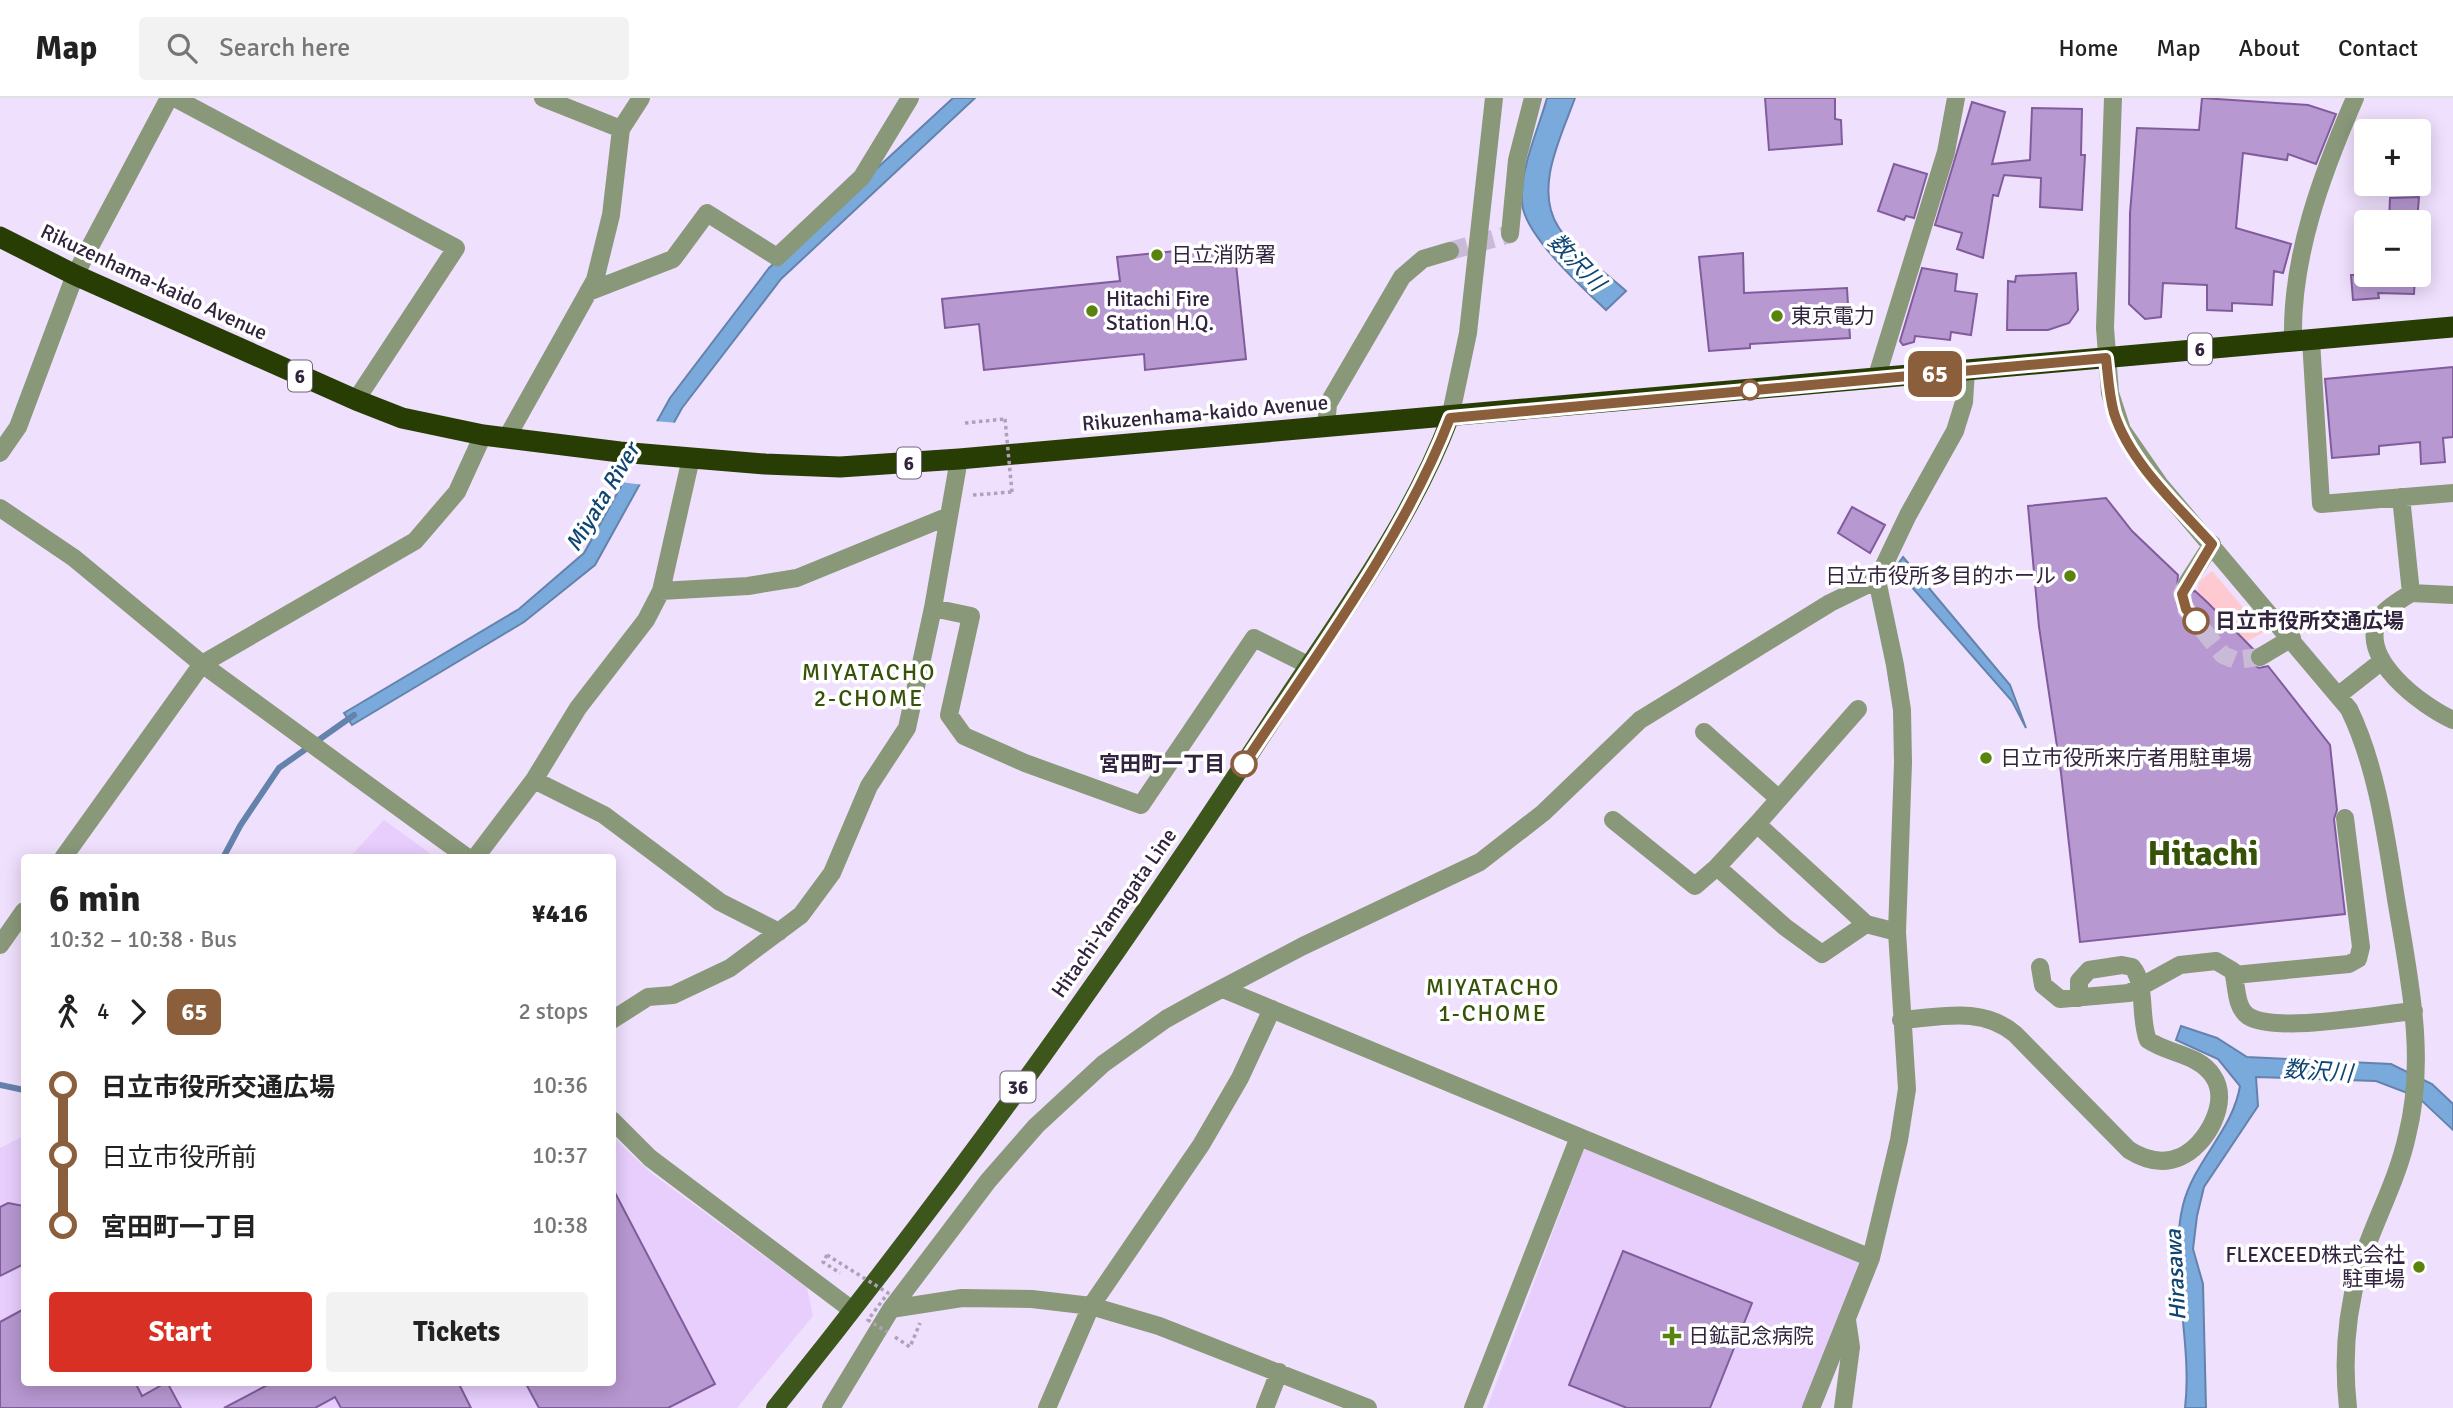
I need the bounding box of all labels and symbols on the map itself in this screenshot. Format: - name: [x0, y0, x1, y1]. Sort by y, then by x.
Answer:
- street label: Rikuzenhama-kaido Avenue: [37, 218, 271, 346]
- water label: 数沢川: [1542, 227, 1613, 299]
- place label: 日立消防署: [1171, 242, 1276, 268]
- marker: 日立消防署: [1149, 247, 1165, 263]
- place label: Hitachi Fire Station H.Q.: [1106, 286, 1214, 336]
- marker: Hitachi Fire Station H.Q.: [1084, 303, 1100, 319]
- place label: 東京電力: [1791, 303, 1875, 329]
- marker: 東京電力: [1769, 308, 1785, 324]
- road number: 6: [2188, 333, 2212, 364]
- line badge: 65: [1904, 351, 1966, 397]
- road number: 6: [288, 360, 312, 392]
- unlabelled marker: [1740, 380, 1760, 400]
- street label: Rikuzenhama-kaido Avenue: [1081, 389, 1329, 437]
- water label: Miyata River: [559, 435, 648, 557]
- road number: 6: [897, 448, 921, 478]
- place label: 日立市役所多目的ホール: [1825, 563, 2056, 589]
- marker: 日立市役所多目的ホール: [2062, 568, 2078, 584]
- marker: 日立市役所交通広場: [2183, 608, 2209, 634]
- place label: 日立市役所交通広場: [2215, 608, 2404, 634]
- district label: MIYATACHO 2-CHOME: [802, 658, 936, 713]
- place label: 日立市役所来庁者用駐車場: [2000, 745, 2252, 771]
- marker: 日立市役所来庁者用駐車場: [1978, 750, 1994, 766]
- place label: 宮田町一丁目: [1099, 751, 1225, 777]
- marker: 宮田町一丁目: [1231, 751, 1257, 777]
- street label: Hitachi-Yamagata Line: [1046, 823, 1182, 1003]
- district label: Hitachi: [2147, 832, 2259, 875]
- district label: MIYATACHO 1-CHOME: [1426, 973, 1560, 1028]
- water label: 数沢川: [2283, 1055, 2356, 1089]
- road number: 36: [1000, 1071, 1036, 1102]
- water label: Hirasawa: [2159, 1227, 2192, 1321]
- place label: FLEXCEED株式会社 駐車場: [2225, 1242, 2405, 1292]
- marker: FLEXCEED株式会社 駐車場: [2411, 1259, 2427, 1275]
- place label: 日鉱記念病院: [1688, 1323, 1814, 1349]
- marker: 日鉱記念病院: [1662, 1326, 1682, 1346]

